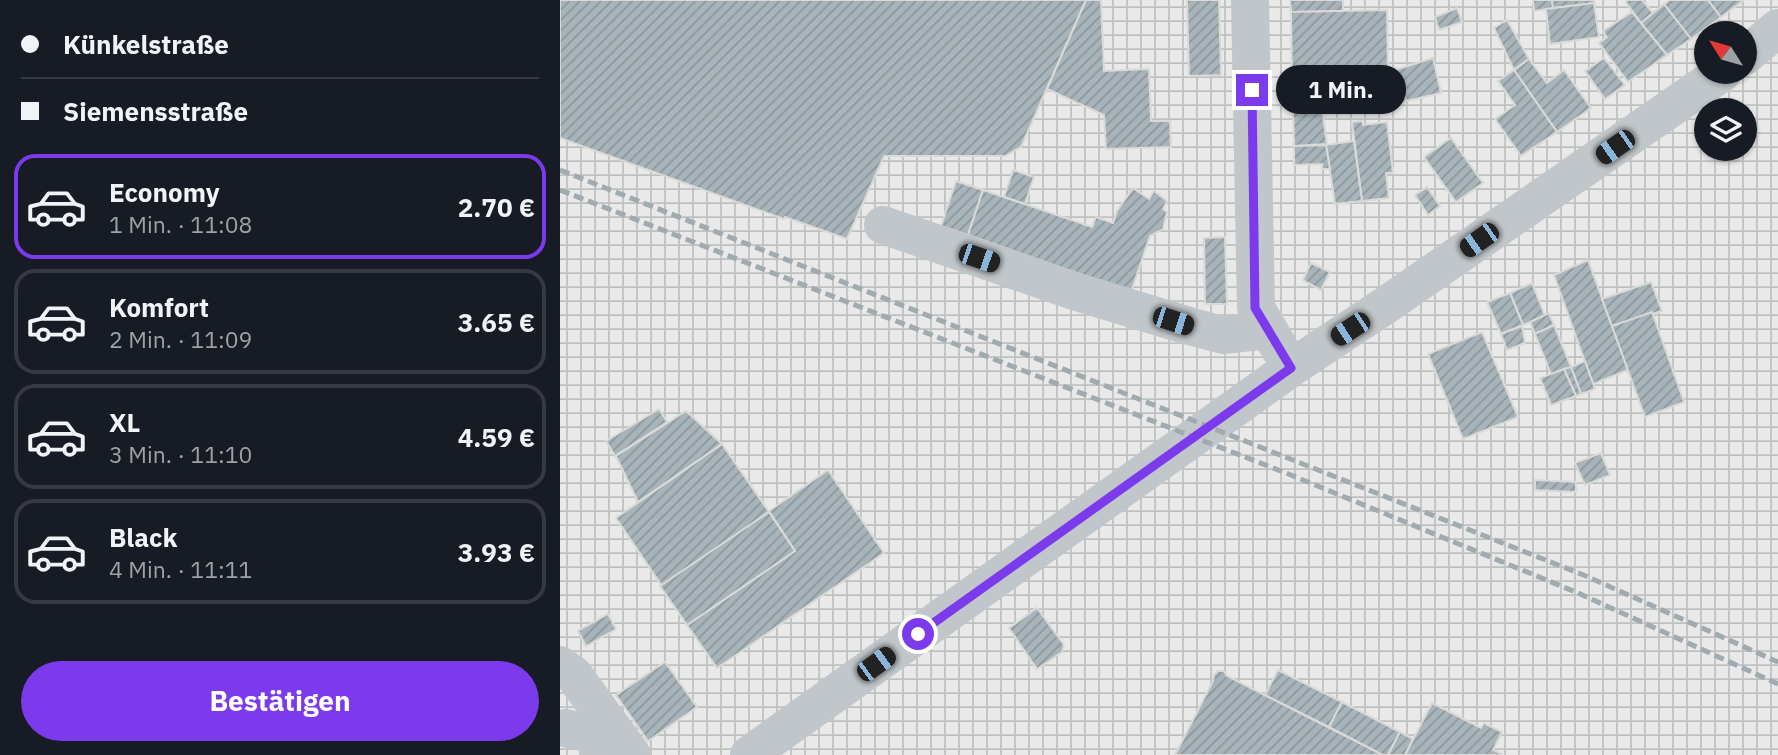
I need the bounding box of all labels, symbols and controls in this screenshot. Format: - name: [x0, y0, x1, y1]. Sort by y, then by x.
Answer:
- north arrow: [1694, 21, 1757, 84]
- map controls: [1694, 21, 1757, 161]
- text: Künkelstraße: [63, 27, 229, 61]
- callout: 1 Min.: [1276, 66, 1406, 114]
- route end: [1236, 74, 1268, 106]
- text: 1 Min.: [1308, 74, 1374, 104]
- text: Siemensstraße: [63, 94, 248, 128]
- button: layers: [1694, 98, 1757, 161]
- car: [1592, 126, 1639, 168]
- icon: car: [25, 175, 88, 238]
- text: Economy: [109, 175, 220, 209]
- text: 2.70 €: [458, 190, 535, 224]
- text: 1 Min. · 11:08: [109, 209, 252, 239]
- car: [1456, 219, 1503, 261]
- car: [956, 241, 1003, 275]
- icon: car: [25, 290, 88, 353]
- text: Komfort: [109, 290, 209, 324]
- text: 3.65 €: [458, 305, 535, 339]
- car: [1150, 305, 1197, 337]
- car: [1327, 309, 1374, 349]
- text: 2 Min. · 11:09: [109, 324, 252, 354]
- icon: car: [25, 405, 88, 468]
- text: XL: [109, 405, 140, 439]
- text: 4.59 €: [458, 420, 535, 454]
- text: 3 Min. · 11:10: [109, 439, 252, 469]
- icon: car: [25, 520, 88, 583]
- text: Black: [109, 520, 177, 554]
- text: 3.93 €: [458, 535, 535, 569]
- text: 4 Min. · 11:11: [109, 554, 252, 584]
- route start: [902, 618, 934, 650]
- car: [853, 643, 900, 685]
- button: Bestätigen: [21, 661, 539, 741]

